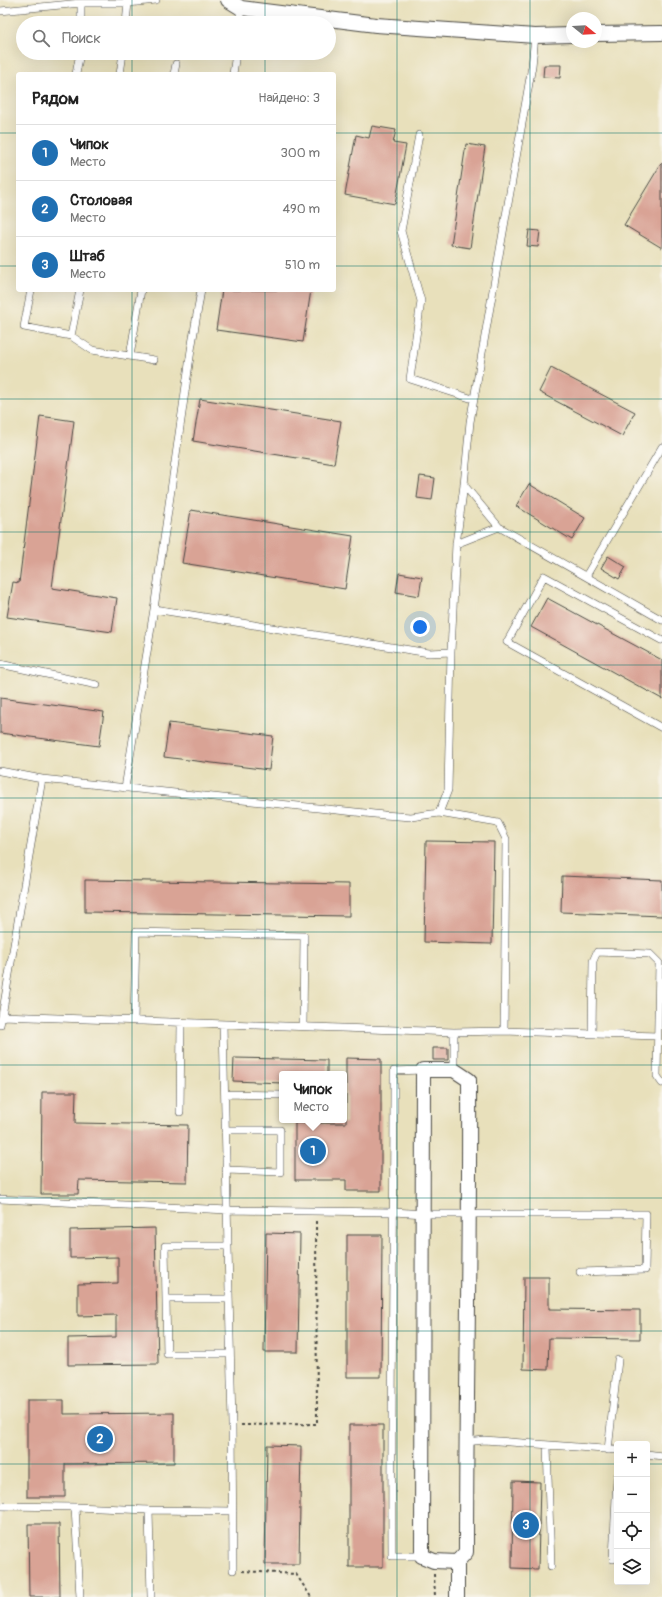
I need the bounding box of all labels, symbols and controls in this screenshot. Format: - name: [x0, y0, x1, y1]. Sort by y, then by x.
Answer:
- north arrow: [566, 12, 602, 48]
- search box: [16, 16, 336, 60]
- icon: search: [30, 27, 52, 49]
- text: Поиск: [62, 29, 101, 48]
- text: Рядом: [32, 88, 79, 109]
- text: Найдено: 3: [258, 90, 320, 106]
- text: Чипок: [70, 135, 109, 154]
- text: 1: [42, 145, 48, 161]
- text: 300 m: [281, 145, 320, 161]
- text: Место: [70, 154, 106, 170]
- text: Столовая: [70, 191, 132, 210]
- text: 2: [41, 201, 49, 217]
- text: 490 m: [283, 201, 320, 217]
- text: Место: [70, 210, 106, 226]
- text: Штаб: [70, 247, 105, 266]
- text: 3: [41, 257, 49, 273]
- text: 510 m: [285, 257, 320, 273]
- text: Место: [70, 266, 106, 282]
- your location: [410, 617, 430, 637]
- popup: [279, 1071, 347, 1123]
- text: Чипок: [293, 1080, 333, 1099]
- text: Место: [293, 1099, 329, 1115]
- pin: 1: [300, 1136, 326, 1166]
- pin: 2: [87, 1424, 113, 1454]
- map controls: [614, 1441, 650, 1585]
- button: +: [614, 1441, 650, 1477]
- button: −: [614, 1477, 650, 1513]
- pin: 3: [513, 1510, 539, 1540]
- button: locate: [614, 1513, 650, 1549]
- button: layers: [614, 1549, 650, 1585]

